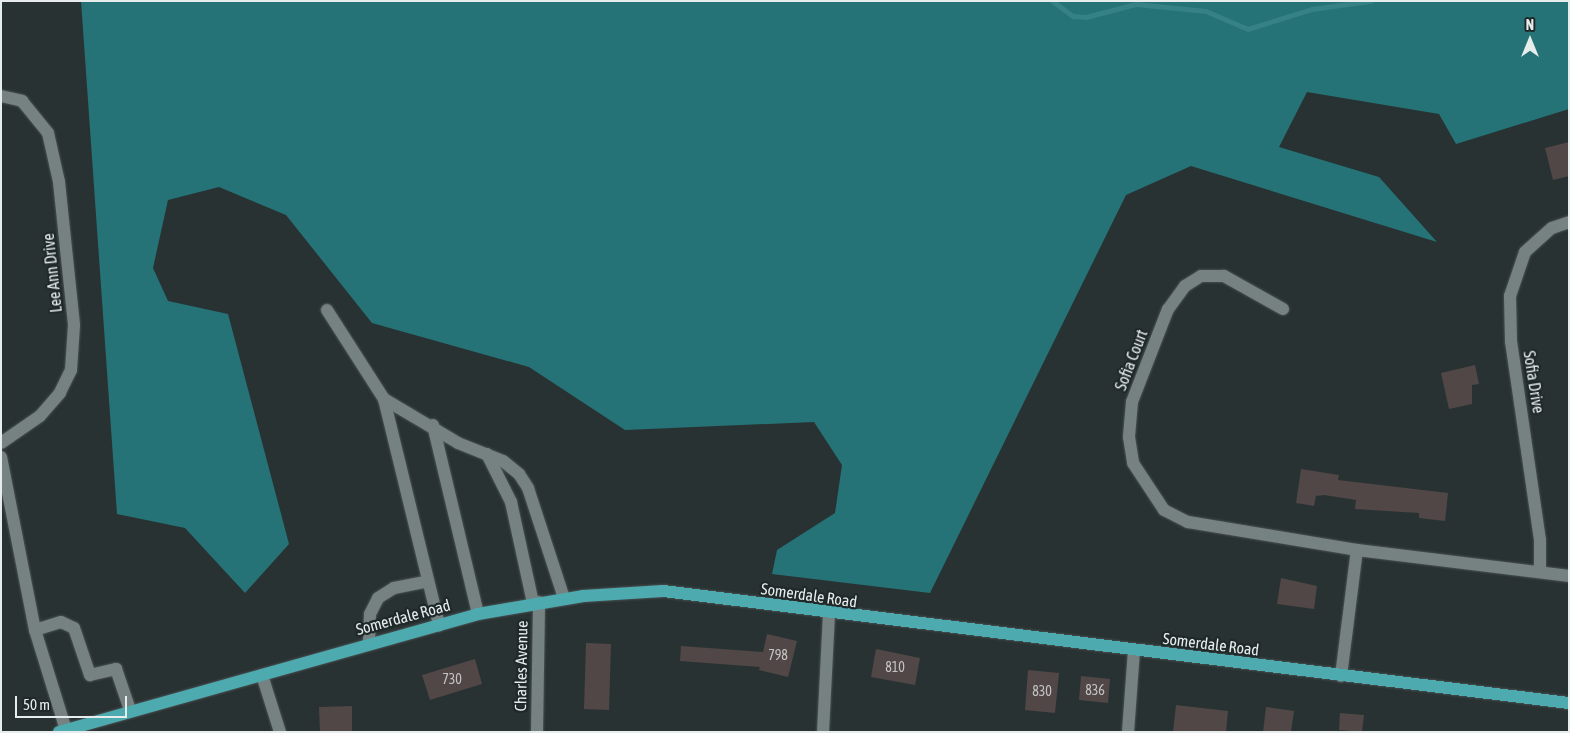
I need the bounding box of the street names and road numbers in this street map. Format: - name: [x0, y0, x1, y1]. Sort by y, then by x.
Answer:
- street label: Lee Ann Drive: [38, 232, 66, 314]
- street label: Sofia Court: [1111, 327, 1151, 393]
- street label: Sofia Drive: [1520, 349, 1548, 415]
- street label: Somerdale Road: [760, 579, 858, 611]
- street label: Somerdale Road: [354, 595, 452, 639]
- street label: Charles Avenue: [511, 621, 531, 711]
- street label: Somerdale Road: [1162, 629, 1260, 659]

